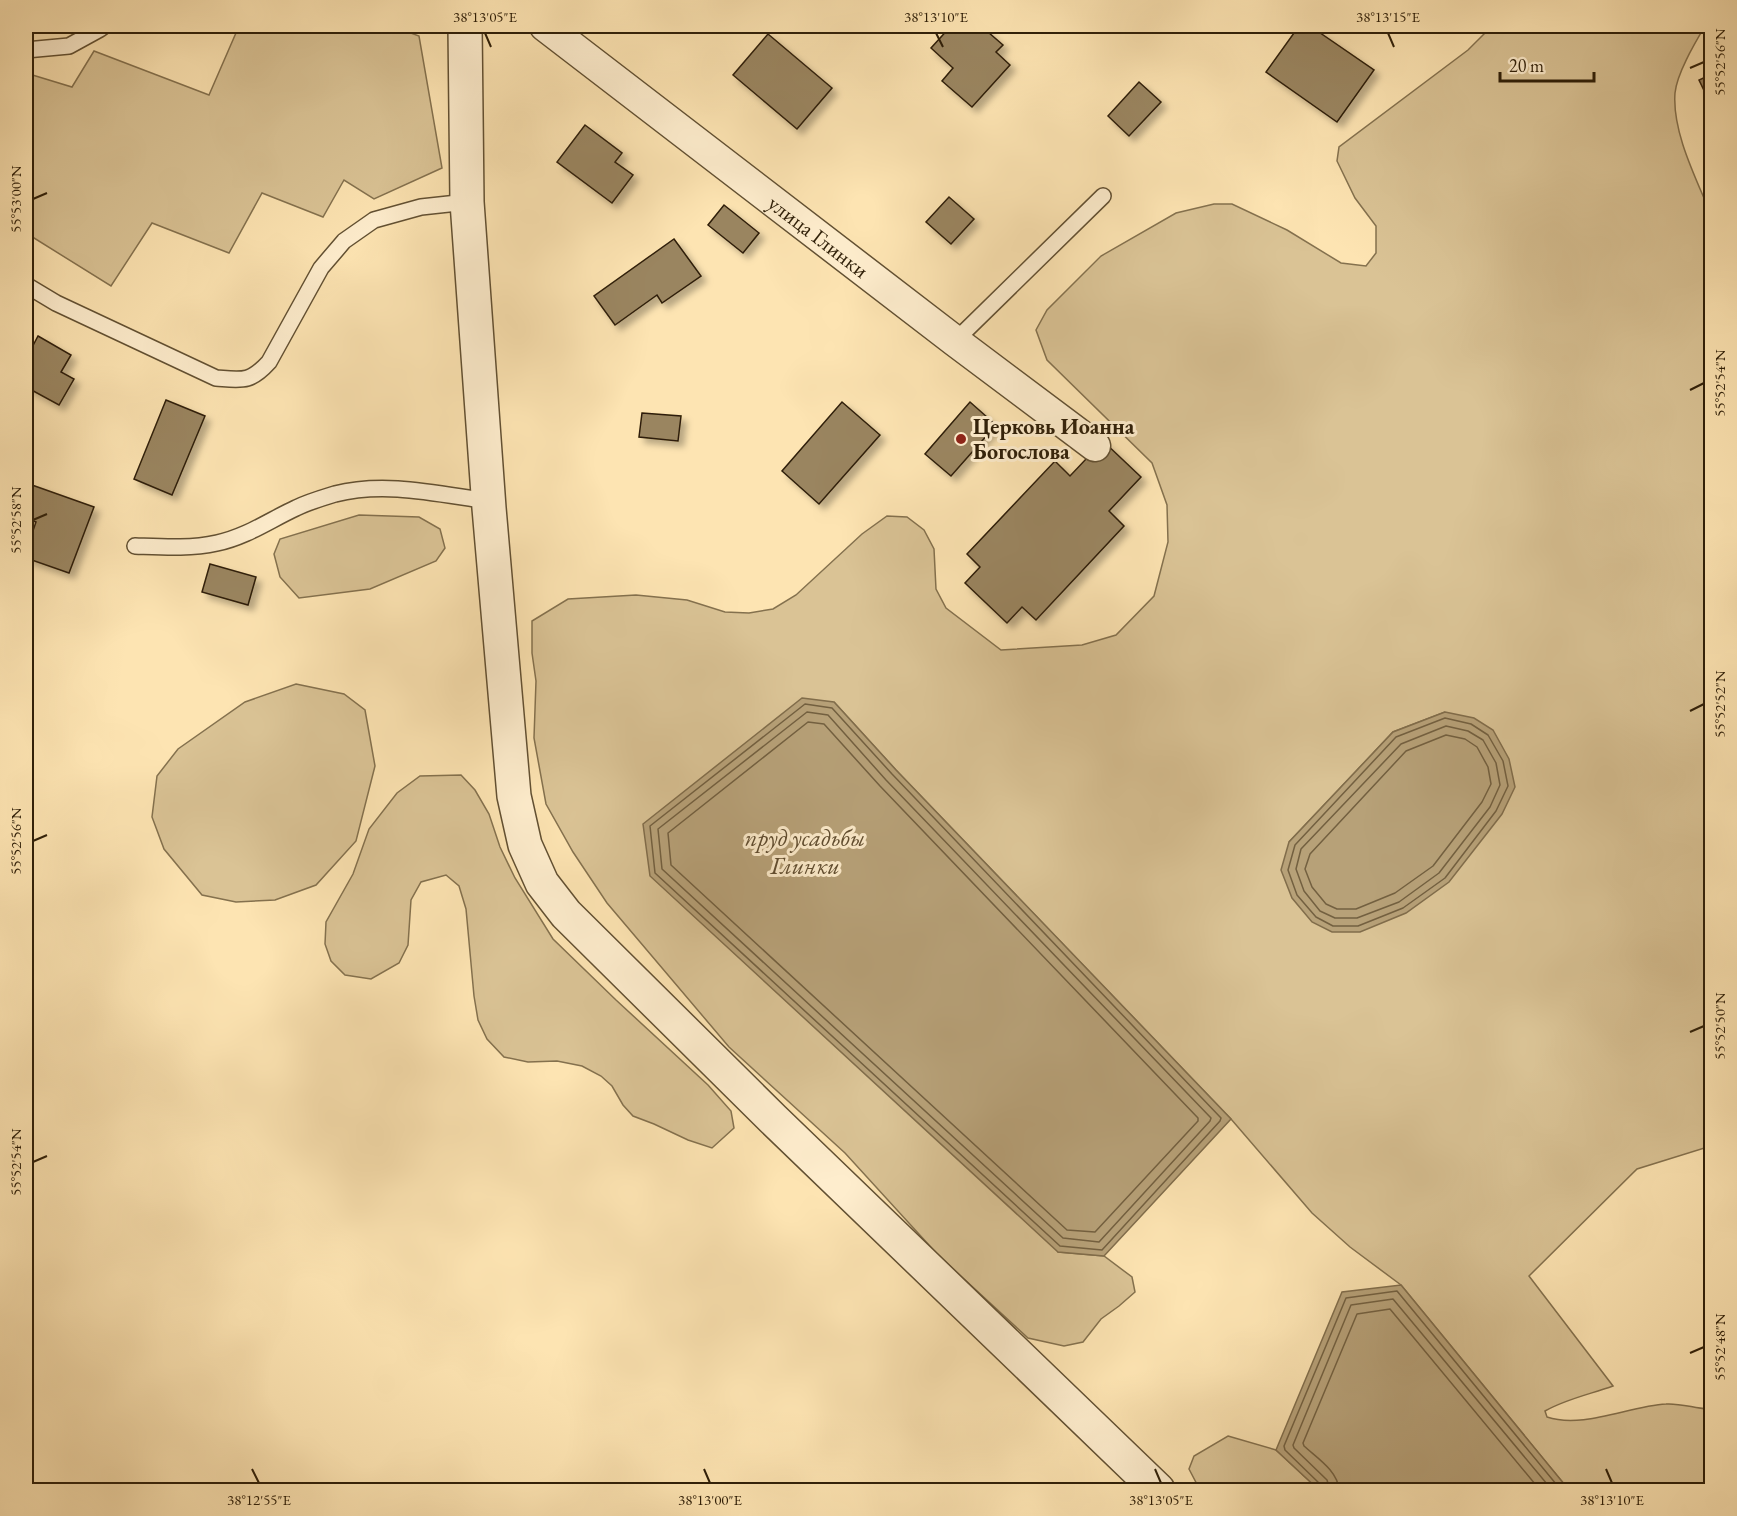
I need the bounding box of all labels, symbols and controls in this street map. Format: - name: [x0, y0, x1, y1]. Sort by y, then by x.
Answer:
- text: 38°13'05"E: [453, 7, 518, 26]
- text: 38°13'10"E: [904, 7, 969, 26]
- text: 38°13'15"E: [1356, 7, 1421, 26]
- text: 55°52'56"N: [1710, 28, 1729, 96]
- scale bar: [1500, 45, 1594, 83]
- text: 20 m: [1509, 54, 1544, 77]
- text: 55°53'00"N: [6, 165, 25, 233]
- street label: улица Глинки: [762, 189, 875, 285]
- text: 55°52'54"N: [1710, 349, 1729, 417]
- place label: Церковь Иоанна Богослова: [973, 412, 1135, 466]
- marker: Церковь Иоанна Богослова: [954, 432, 968, 446]
- text: 55°52'58"N: [6, 486, 25, 554]
- text: 55°52'52"N: [1710, 670, 1729, 738]
- text: 55°52'56"N: [6, 807, 25, 875]
- water label: пруд усадьбы Глинки: [745, 822, 865, 881]
- text: 55°52'50"N: [1710, 992, 1729, 1060]
- text: 55°52'54"N: [6, 1128, 25, 1196]
- text: 55°52'48"N: [1710, 1313, 1729, 1381]
- text: 38°12'55"E: [227, 1490, 292, 1509]
- text: 38°13'00"E: [678, 1490, 743, 1509]
- text: 38°13'05"E: [1129, 1490, 1194, 1509]
- text: 38°13'10"E: [1580, 1490, 1645, 1509]

